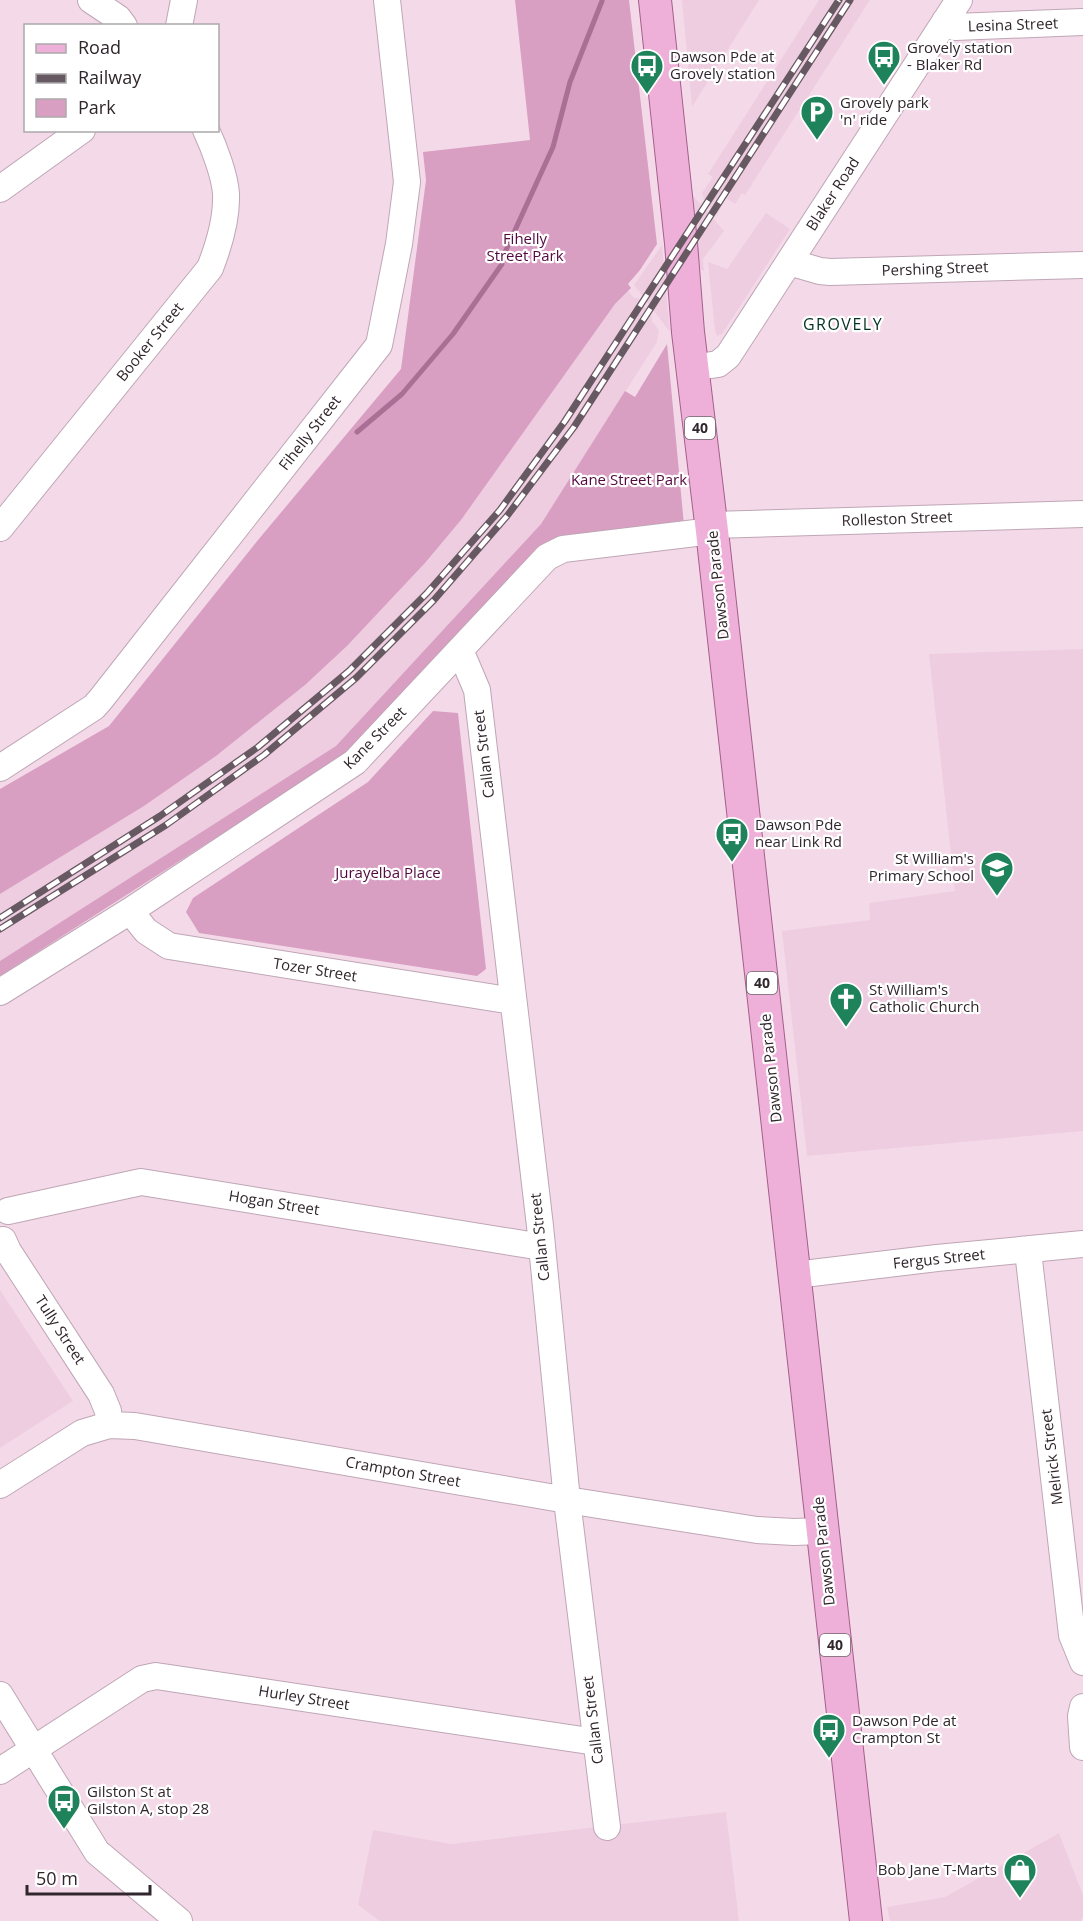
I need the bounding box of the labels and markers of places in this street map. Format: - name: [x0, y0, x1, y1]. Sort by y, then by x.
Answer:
- place label: Grovely station - Blaker Rd: [907, 37, 1012, 74]
- bus stop icon: Grovely station - Blaker Rd: [866, 39, 902, 86]
- place label: Dawson Pde at Grovely station: [670, 46, 775, 83]
- bus stop icon: Dawson Pde at Grovely station: [629, 48, 665, 95]
- place label: Grovely park 'n' ride: [840, 92, 929, 129]
- parking icon: Grovely park 'n' ride: [799, 94, 835, 141]
- place label: Dawson Pde near Link Rd: [755, 814, 842, 851]
- bus stop icon: Dawson Pde near Link Rd: [714, 816, 750, 863]
- place label: St William's Primary School: [869, 848, 974, 885]
- school or university icon: St William's Primary School: [979, 850, 1015, 897]
- place label: St William's Catholic Church: [869, 979, 979, 1016]
- church icon: St William's Catholic Church: [828, 981, 864, 1028]
- place label: Dawson Pde at Crampton St: [852, 1710, 956, 1747]
- bus stop icon: Dawson Pde at Crampton St: [811, 1712, 847, 1759]
- place label: Gilston St at Gilston A, stop 28: [87, 1781, 209, 1818]
- bus stop icon: Gilston St at Gilston A, stop 28: [46, 1783, 82, 1830]
- shop icon: Bob Jane T-Marts: [1002, 1852, 1038, 1899]
- place label: Bob Jane T-Marts: [878, 1859, 997, 1879]

